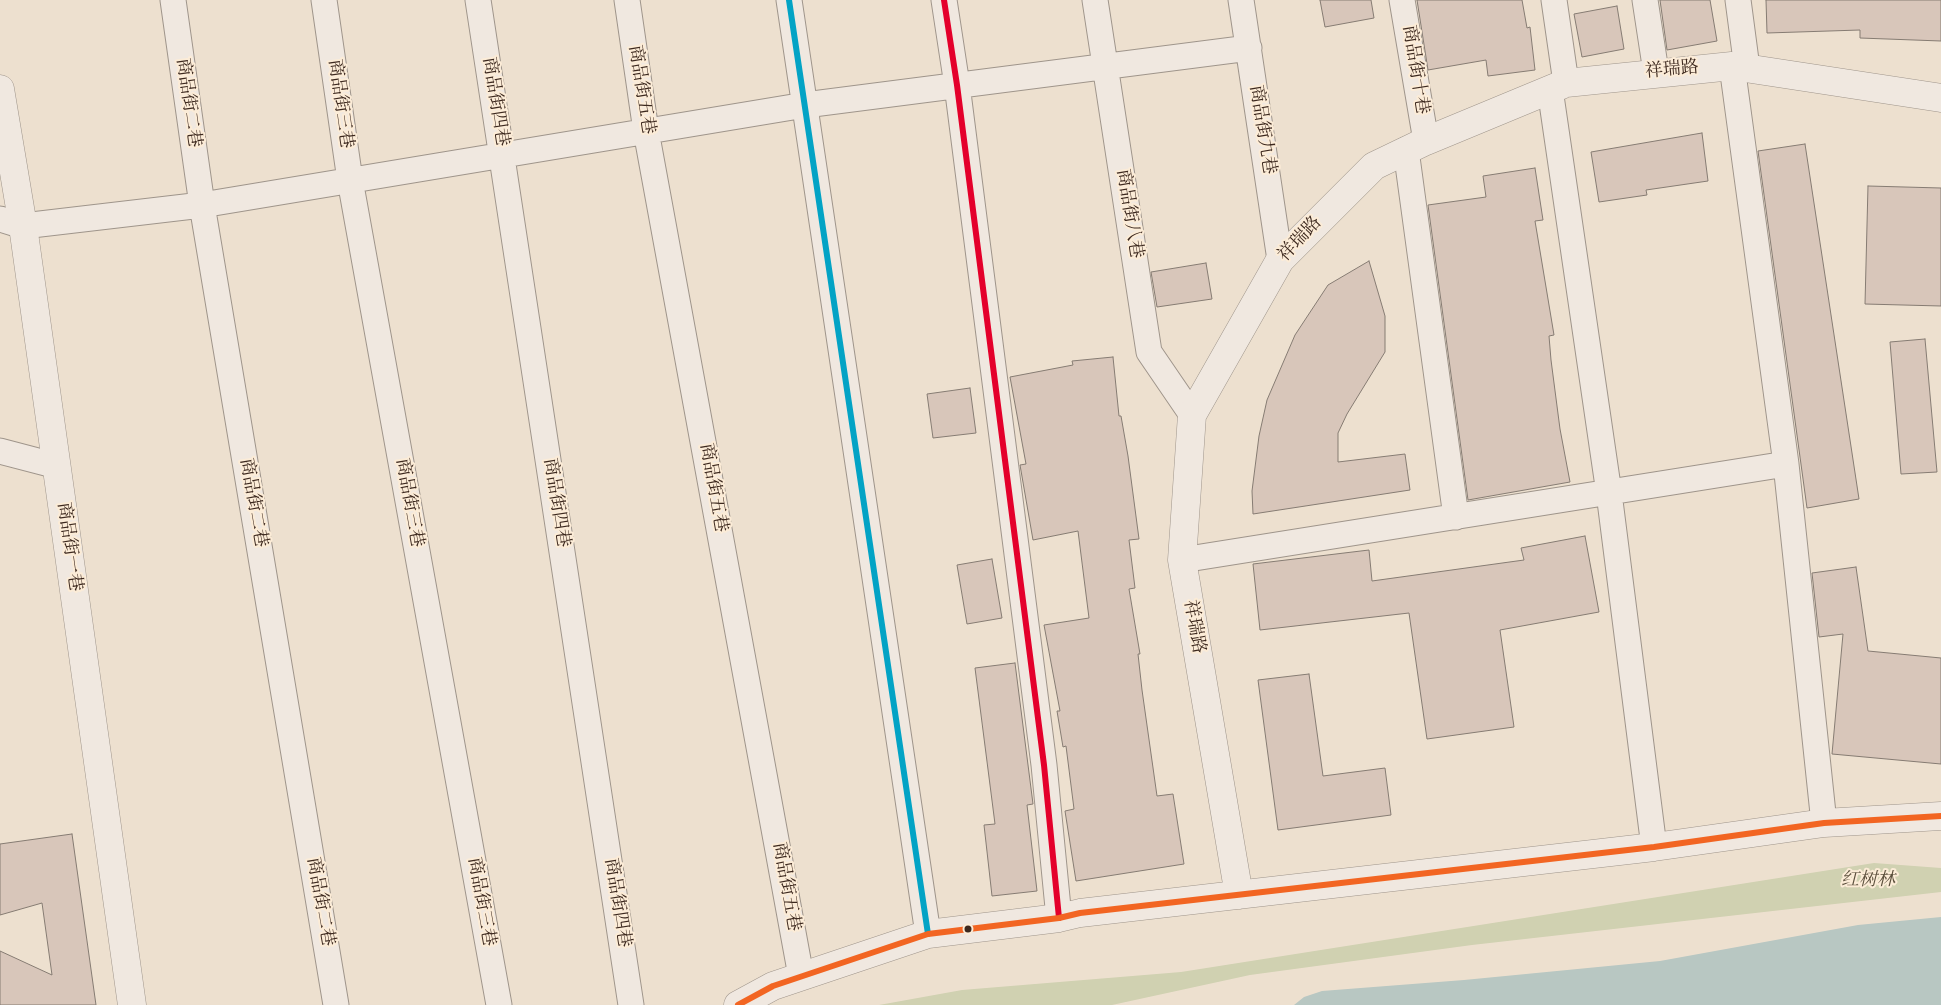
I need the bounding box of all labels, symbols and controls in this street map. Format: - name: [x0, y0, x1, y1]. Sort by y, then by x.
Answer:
- street label: 商品街十巷: [1396, 24, 1432, 116]
- street label: 商品街五巷: [622, 44, 658, 136]
- street label: 商品街四巷: [476, 56, 512, 148]
- street label: 商品街二巷: [170, 57, 204, 149]
- street label: 商品街三巷: [322, 58, 356, 150]
- street label: 祥瑞路: [1644, 58, 1700, 84]
- street label: 商品街九巷: [1243, 84, 1279, 176]
- street label: 商品街八巷: [1110, 168, 1146, 260]
- street label: 祥瑞路: [1275, 213, 1327, 267]
- street label: 商品街五巷: [694, 442, 730, 534]
- street label: 商品街二巷: [234, 457, 270, 549]
- street label: 商品街三巷: [390, 457, 426, 549]
- street label: 商品街四巷: [537, 457, 573, 549]
- street label: 商品街一巷: [51, 501, 85, 593]
- street label: 祥瑞路: [1178, 599, 1208, 655]
- street label: 商品街五巷: [767, 841, 803, 933]
- street label: 商品街二巷: [301, 856, 337, 948]
- street label: 商品街三巷: [462, 856, 498, 948]
- street label: 商品街四巷: [598, 857, 634, 949]
- park label: 红树林: [1841, 871, 1895, 893]
- unlabelled marker: [963, 924, 973, 934]

